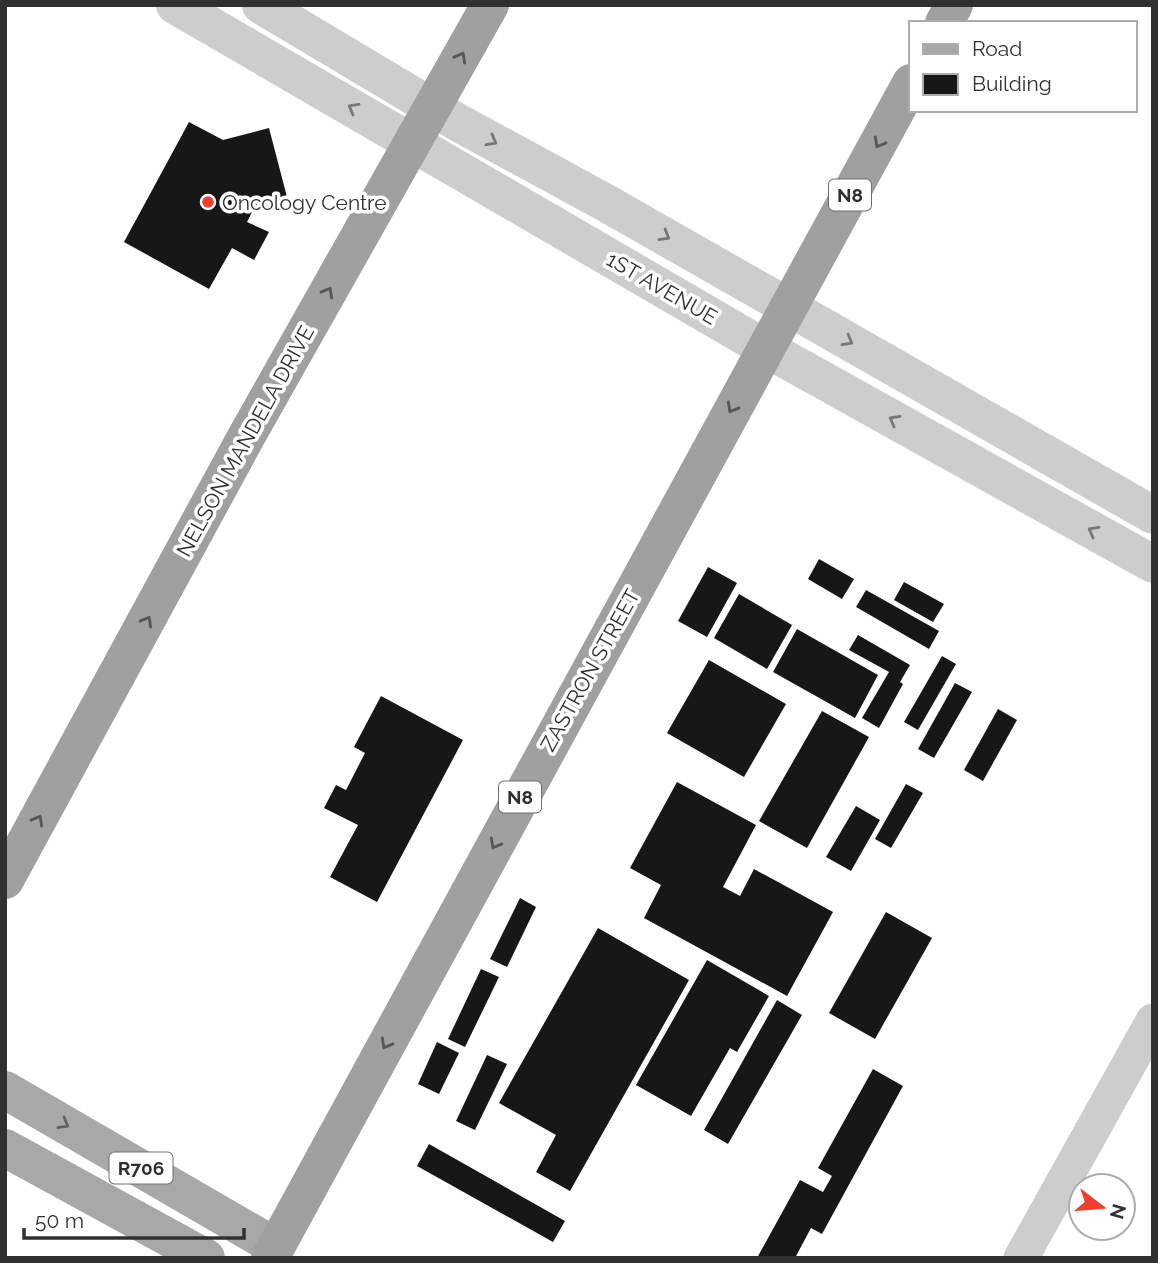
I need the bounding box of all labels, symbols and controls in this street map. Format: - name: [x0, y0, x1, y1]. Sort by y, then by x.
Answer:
- legend: [909, 21, 1137, 112]
- text: Road: [972, 36, 1022, 61]
- one-way arrow: [453, 51, 466, 64]
- text: Building: [972, 71, 1052, 96]
- one-way arrow: [347, 104, 360, 117]
- one-way arrow: [485, 133, 498, 146]
- one-way arrow: [873, 135, 887, 148]
- road number: N8: [829, 180, 871, 210]
- place label: Oncology Centre: [222, 190, 386, 215]
- marker: Oncology Centre: [200, 194, 216, 210]
- one-way arrow: [657, 228, 670, 241]
- street label: 1ST AVENUE: [602, 246, 722, 330]
- one-way arrow: [320, 287, 333, 300]
- street label: NELSON MANDELA DRIVE: [171, 321, 319, 561]
- one-way arrow: [841, 333, 854, 346]
- one-way arrow: [727, 401, 740, 413]
- one-way arrow: [889, 415, 902, 428]
- one-way arrow: [1088, 526, 1100, 539]
- street label: ZASTRON STREET: [535, 584, 645, 755]
- one-way arrow: [138, 615, 152, 628]
- road number: N8: [499, 782, 541, 812]
- one-way arrow: [30, 815, 43, 828]
- one-way arrow: [489, 837, 503, 850]
- one-way arrow: [381, 1037, 394, 1050]
- one-way arrow: [57, 1116, 70, 1129]
- road number: R706: [110, 1152, 172, 1184]
- north arrow: [1067, 1172, 1137, 1242]
- scale bar: [24, 1196, 245, 1240]
- text: N: [1106, 1202, 1131, 1222]
- text: 50 m: [35, 1208, 84, 1233]

